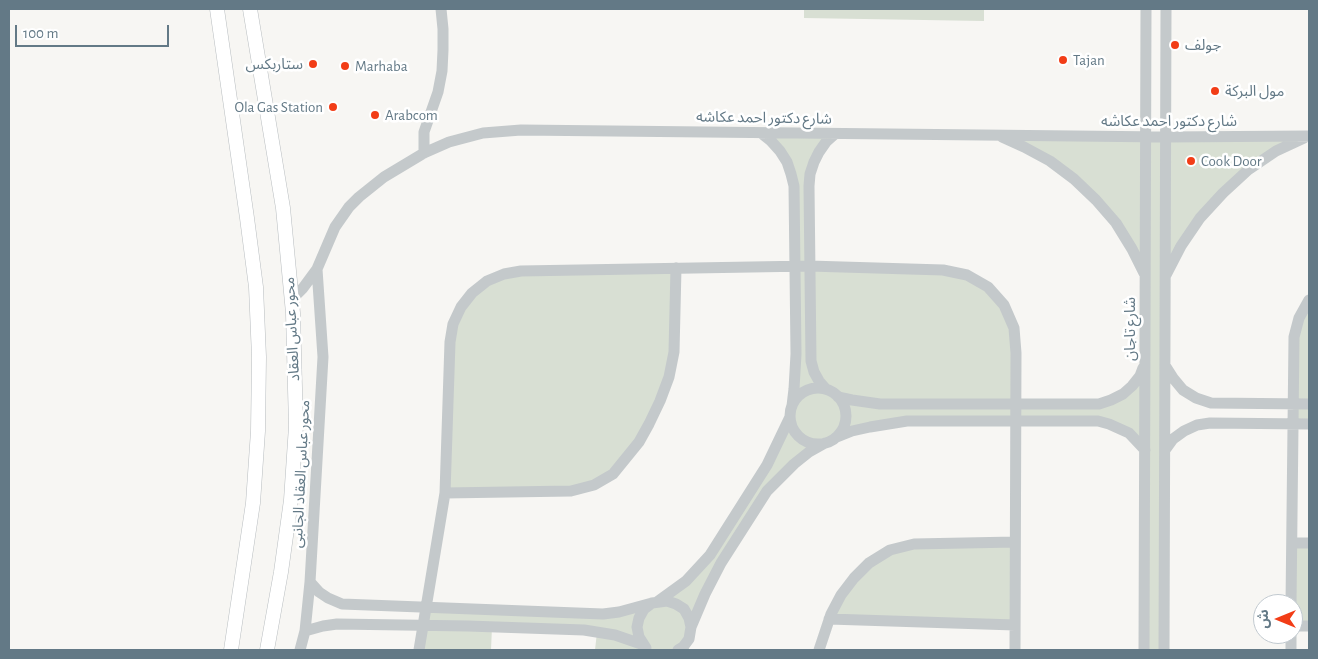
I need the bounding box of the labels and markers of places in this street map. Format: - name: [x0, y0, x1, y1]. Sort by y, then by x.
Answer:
- place label: جولف: [1185, 36, 1221, 54]
- marker: جولف: [1169, 39, 1181, 51]
- place label: Tajan: [1073, 51, 1105, 69]
- marker: Tajan: [1057, 54, 1069, 66]
- place label: ستاربكس: [246, 55, 303, 73]
- place label: Marhaba: [355, 57, 408, 75]
- marker: ستاربكس: [307, 58, 319, 70]
- marker: Marhaba: [339, 60, 351, 72]
- place label: مول البركة: [1225, 82, 1284, 100]
- marker: مول البركة: [1209, 85, 1221, 97]
- place label: Ola Gas Station: [234, 98, 323, 116]
- marker: Ola Gas Station: [327, 101, 339, 113]
- place label: Arabcom: [385, 106, 438, 124]
- marker: Arabcom: [369, 109, 381, 121]
- place label: Cook Door: [1201, 152, 1262, 170]
- marker: Cook Door: [1185, 155, 1197, 167]

